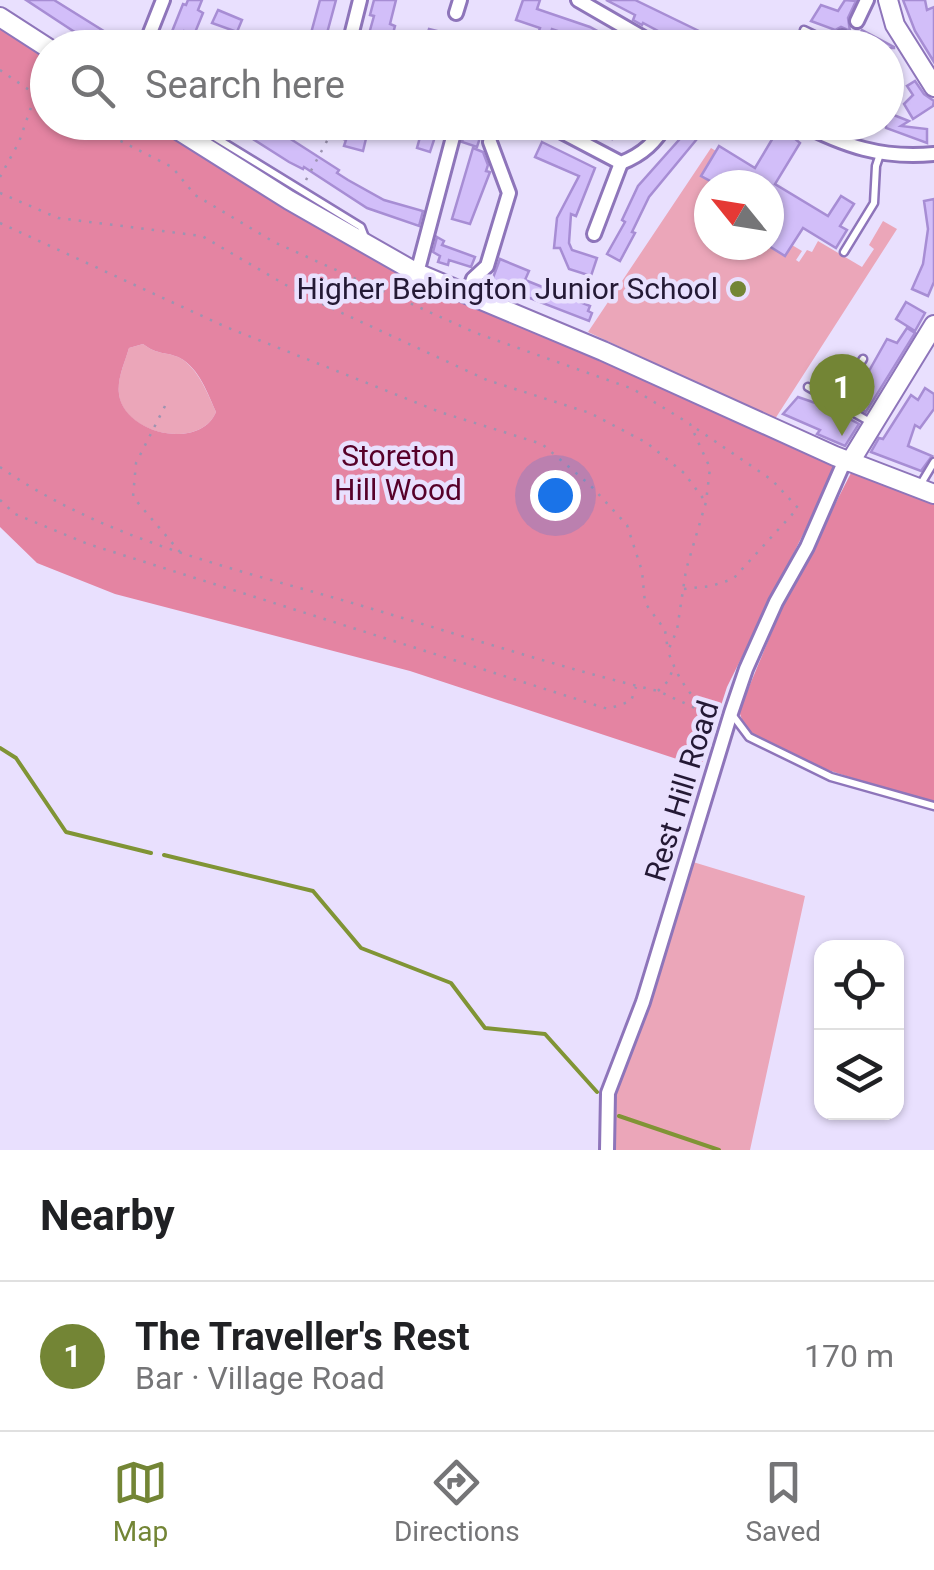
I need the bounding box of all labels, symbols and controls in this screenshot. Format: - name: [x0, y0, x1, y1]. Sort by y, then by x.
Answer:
- search box: [30, 30, 904, 140]
- icon: search: [65, 58, 120, 113]
- text: Search here: [145, 63, 345, 107]
- north arrow: [694, 170, 784, 260]
- place label: Higher Bebington Junior School: [296, 271, 718, 306]
- marker: Higher Bebington Junior School: [727, 278, 749, 300]
- pin: 1: [810, 354, 874, 436]
- park label: Storeton Hill Wood: [334, 438, 462, 507]
- your location: [530, 470, 581, 521]
- street label: Rest Hill Road: [637, 696, 726, 885]
- map controls: [814, 940, 904, 1120]
- button: locate: [814, 940, 904, 1030]
- button: layers: [814, 1030, 904, 1120]
- text: Nearby: [40, 1191, 175, 1240]
- text: The Traveller's Rest: [135, 1315, 470, 1359]
- text: 1: [63, 1337, 82, 1375]
- text: 170 m: [804, 1337, 894, 1375]
- text: Bar · Village Road: [135, 1359, 385, 1397]
- tab: Map: [113, 1455, 168, 1548]
- tab: Directions: [394, 1455, 520, 1548]
- tab: Saved: [745, 1455, 821, 1548]

